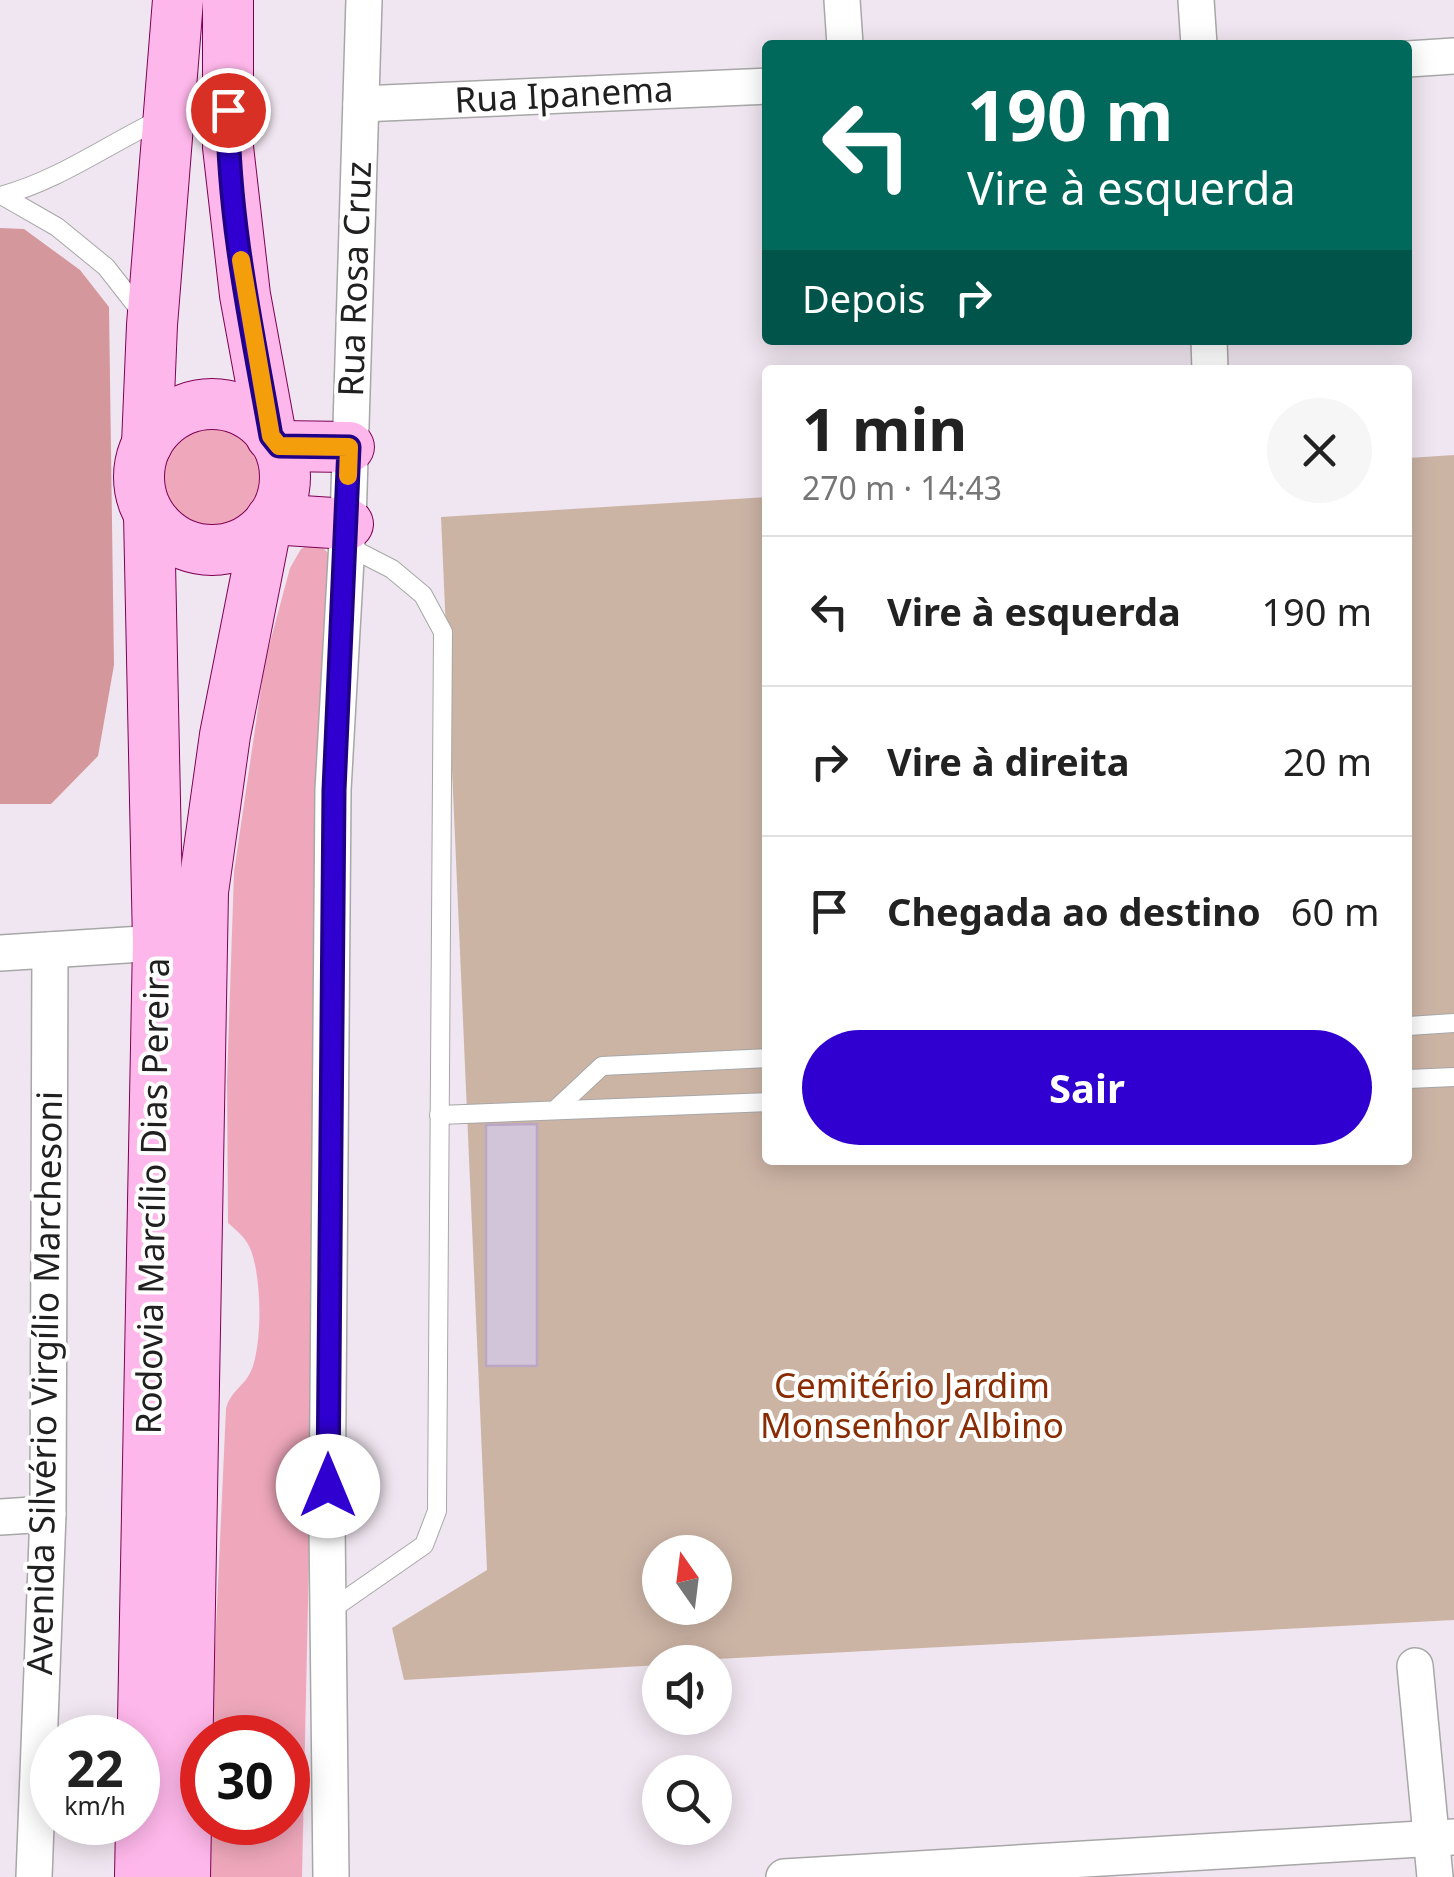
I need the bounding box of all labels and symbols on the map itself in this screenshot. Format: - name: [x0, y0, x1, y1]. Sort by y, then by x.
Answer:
- street label: Rua Ipanema: [453, 64, 674, 123]
- pin: [186, 68, 271, 153]
- street label: Rua Rosa Cruz: [326, 161, 381, 397]
- street label: Rodovia Marcílio Dias Pereira: [124, 957, 179, 1435]
- street label: Avenida Silvério Virgílio Marchesoni: [15, 1090, 72, 1675]
- park label: Cemitério Jardim Monsenhor Albino: [760, 1361, 1064, 1448]
- position arrow: [276, 1434, 380, 1538]
- north arrow: [642, 1535, 732, 1625]
- speed limit sign: 30: [180, 1715, 310, 1845]

